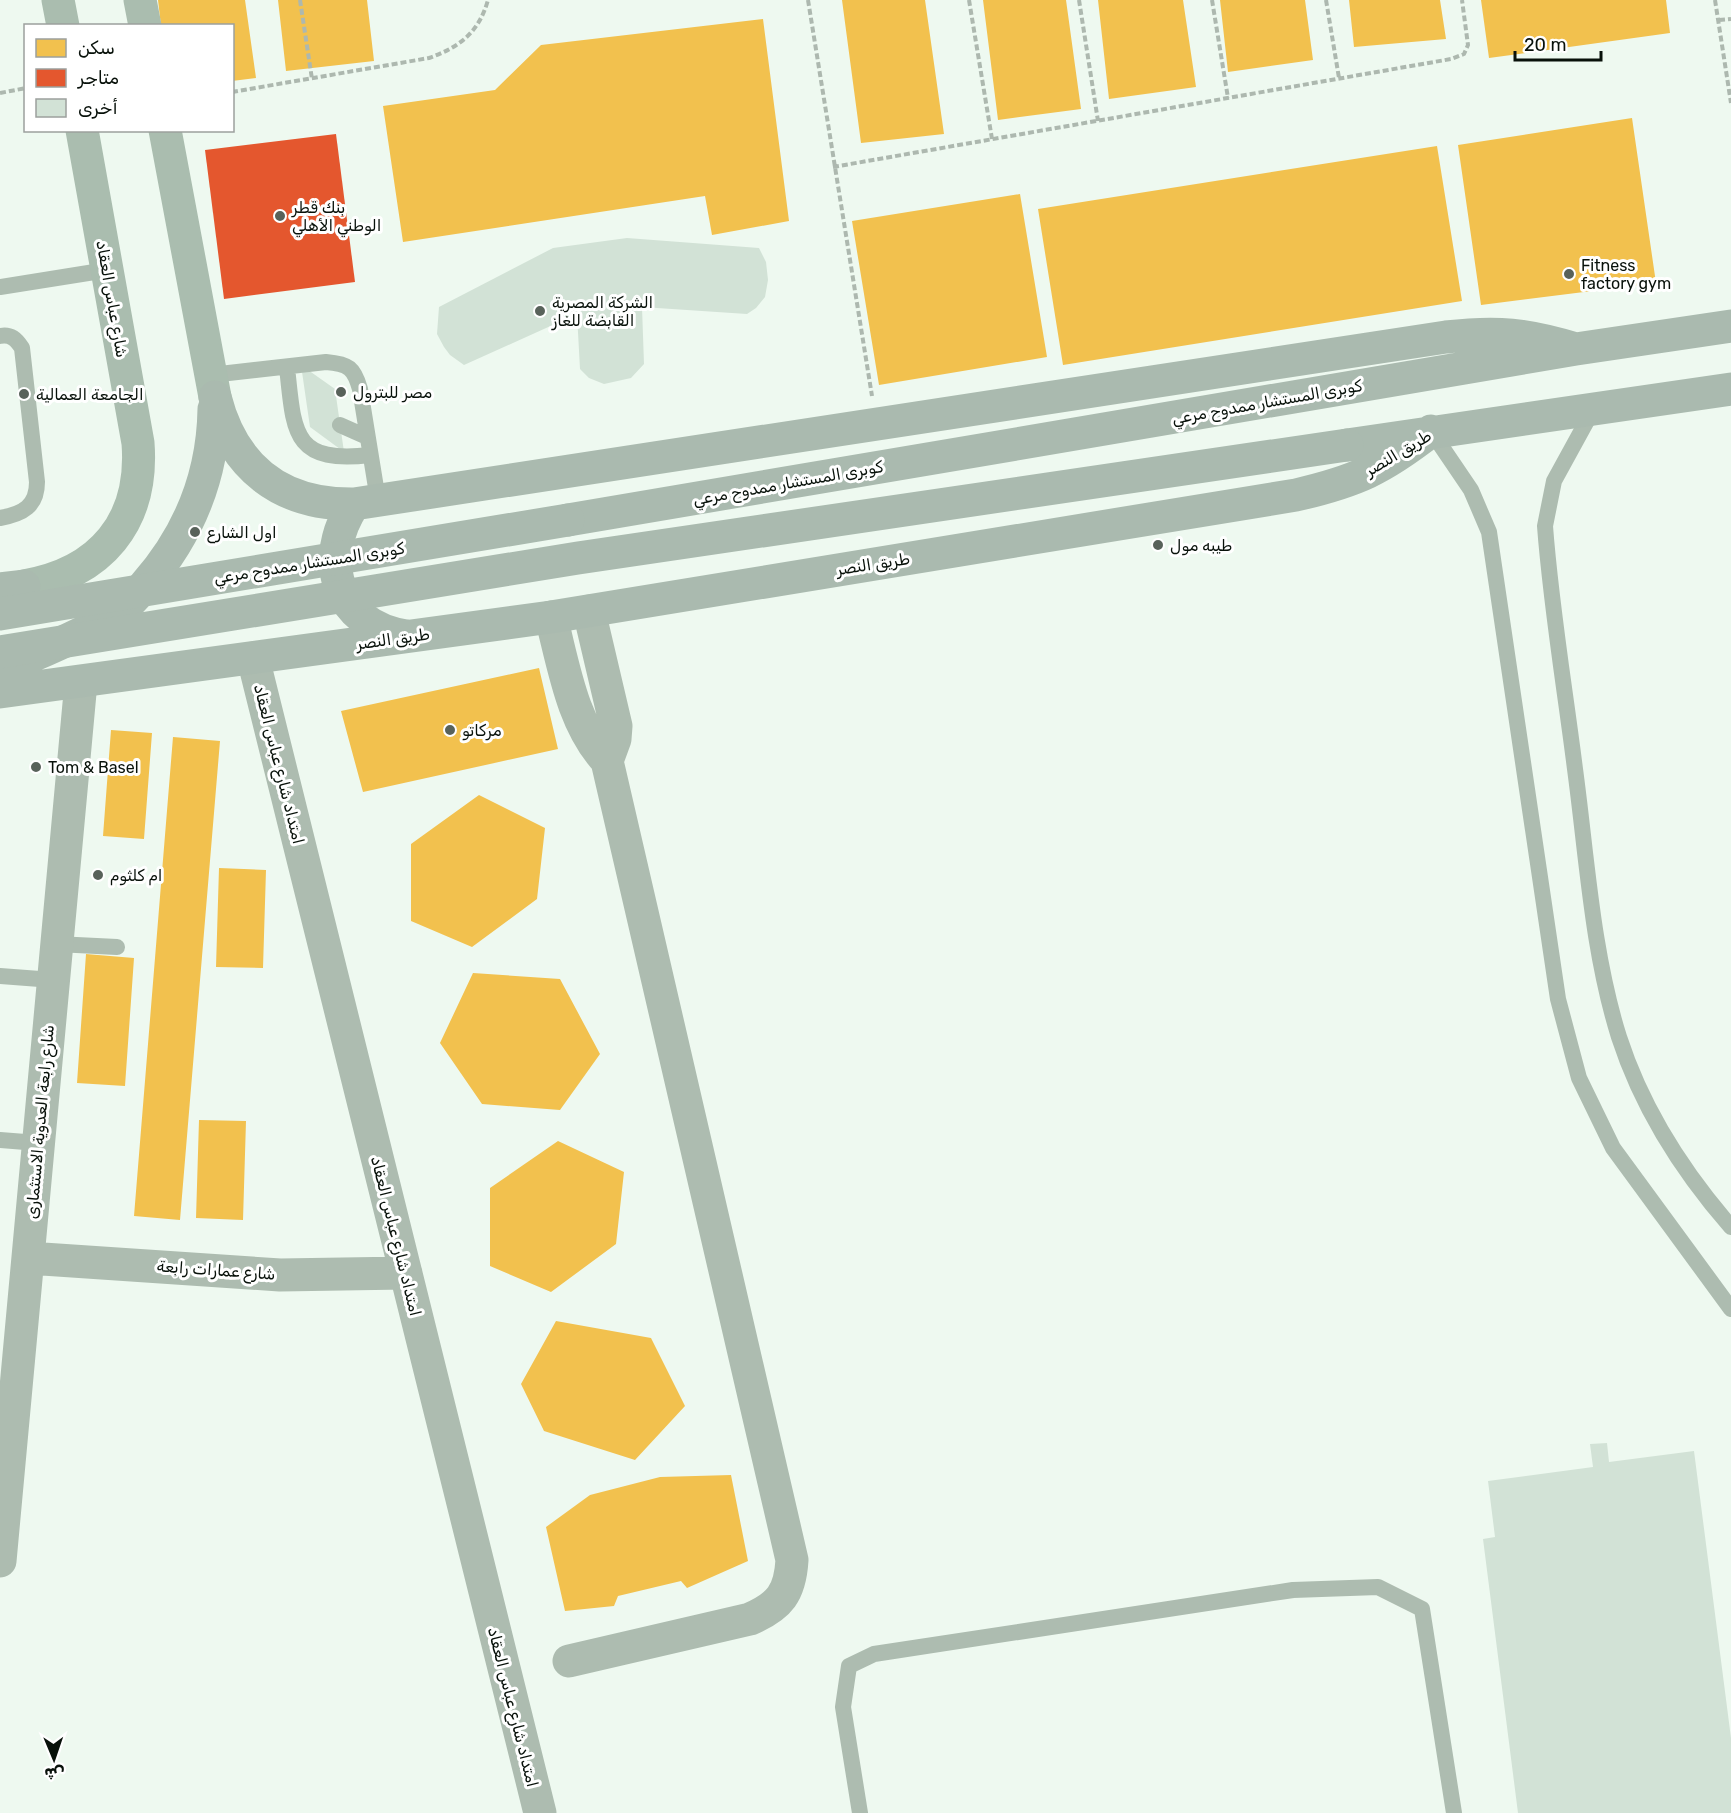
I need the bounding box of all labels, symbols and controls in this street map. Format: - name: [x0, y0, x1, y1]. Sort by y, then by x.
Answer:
- legend: [24, 24, 234, 132]
- scale bar: [1515, 24, 1600, 62]
- text: 20 m: [1524, 34, 1566, 56]
- text: سكن: [78, 37, 115, 59]
- text: متاجر: [77, 67, 119, 89]
- text: أخرى: [78, 97, 118, 119]
- place label: بنك قطر الوطني الأهلي: [291, 198, 381, 238]
- marker: بنك قطر الوطني الأهلي: [273, 209, 287, 223]
- street label: شارع عباس العقاد: [90, 239, 132, 359]
- place label: Fitness factory gym: [1581, 256, 1671, 293]
- marker: Fitness factory gym: [1562, 267, 1576, 281]
- place label: الشركة المصرية القابضة للغاز: [551, 293, 653, 331]
- marker: الشركة المصرية القابضة للغاز: [533, 304, 547, 318]
- street label: كوبرى المستشار ممدوح مرعي: [1170, 376, 1365, 431]
- place label: مصر للبترول: [353, 383, 432, 403]
- place label: الجامعة العمالية: [36, 385, 144, 404]
- marker: مصر للبترول: [334, 385, 348, 399]
- marker: الجامعة العمالية: [17, 387, 31, 401]
- street label: طريق النصر: [1360, 426, 1435, 482]
- street label: كوبرى المستشار ممدوح مرعي: [691, 457, 886, 512]
- place label: اول الشارع: [207, 523, 277, 544]
- marker: اول الشارع: [188, 525, 202, 539]
- place label: طيبه مول: [1170, 536, 1232, 556]
- street label: كوبرى المستشار ممدوح مرعي: [212, 538, 407, 590]
- marker: طيبه مول: [1151, 538, 1165, 552]
- street label: طريق النصر: [834, 549, 911, 580]
- street label: طريق النصر: [354, 624, 431, 655]
- street label: امتداد شارع عباس العقاد: [248, 682, 308, 846]
- place label: مركاتو: [462, 721, 502, 741]
- marker: مركاتو: [443, 723, 457, 737]
- place label: Tom & Basel: [48, 758, 139, 777]
- marker: Tom & Basel: [29, 760, 43, 774]
- place label: ام كلثوم: [110, 866, 162, 886]
- marker: ام كلثوم: [91, 868, 105, 882]
- street label: شارع رابعة العدوية الاستثمارى: [22, 1024, 60, 1220]
- street label: امتداد شارع عباس العقاد: [365, 1154, 425, 1318]
- street label: شارع عمارات رابعة: [156, 1256, 276, 1286]
- street label: امتداد شارع عباس العقاد: [482, 1625, 542, 1789]
- north arrow: [24, 1729, 84, 1789]
- text: ش: [44, 1764, 65, 1783]

